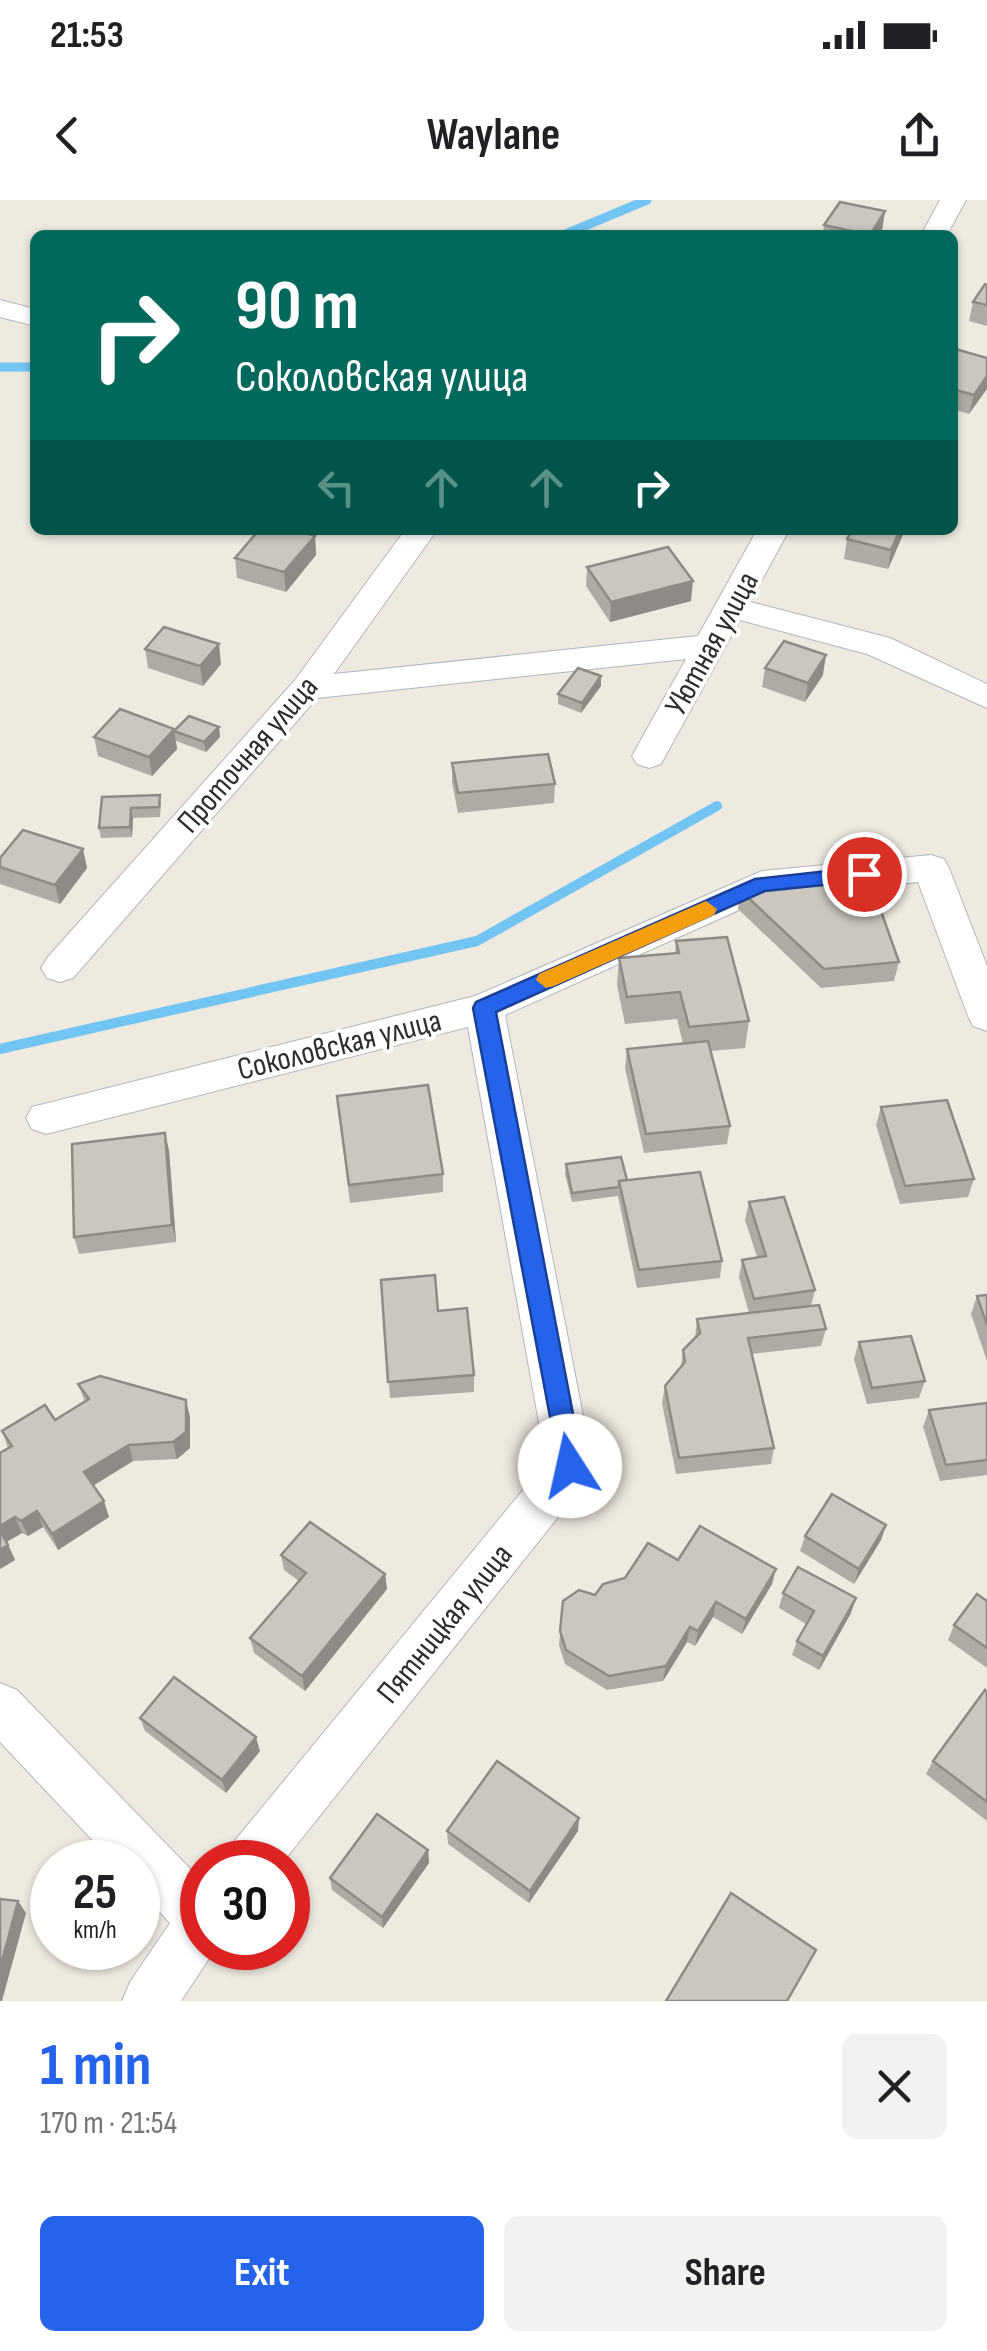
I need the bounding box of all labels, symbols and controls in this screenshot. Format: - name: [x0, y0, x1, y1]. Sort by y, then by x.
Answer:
- text: 21:53: [50, 13, 124, 58]
- icon: back: [40, 108, 95, 163]
- text: Waylane: [427, 108, 560, 163]
- icon: share: [892, 108, 947, 163]
- text: 90 m: [235, 265, 359, 349]
- icon: right: [70, 270, 200, 400]
- text: Соколовская улица: [235, 350, 528, 405]
- icon: left: [309, 460, 364, 515]
- icon: ahead: [414, 460, 469, 515]
- icon: ahead: [519, 460, 574, 515]
- icon: right: [624, 460, 679, 515]
- street label: Уютная улица: [657, 565, 768, 722]
- street label: Проточная улица: [169, 669, 327, 841]
- pin: [822, 832, 907, 917]
- icon: arrive: [837, 847, 892, 902]
- street label: Соколовская улица: [233, 1001, 445, 1090]
- position arrow: [518, 1414, 622, 1518]
- street label: Пятницкая улица: [369, 1536, 521, 1712]
- speed limit sign: 30: [180, 1840, 310, 1970]
- text: 25: [73, 1863, 117, 1923]
- text: km/h: [73, 1915, 117, 1946]
- text: 1 min: [40, 2030, 152, 2102]
- button: close: [842, 2034, 947, 2139]
- text: 170 m · 21:54: [40, 2104, 177, 2143]
- button: Exit: [40, 2216, 484, 2331]
- button: Share: [504, 2216, 947, 2331]

